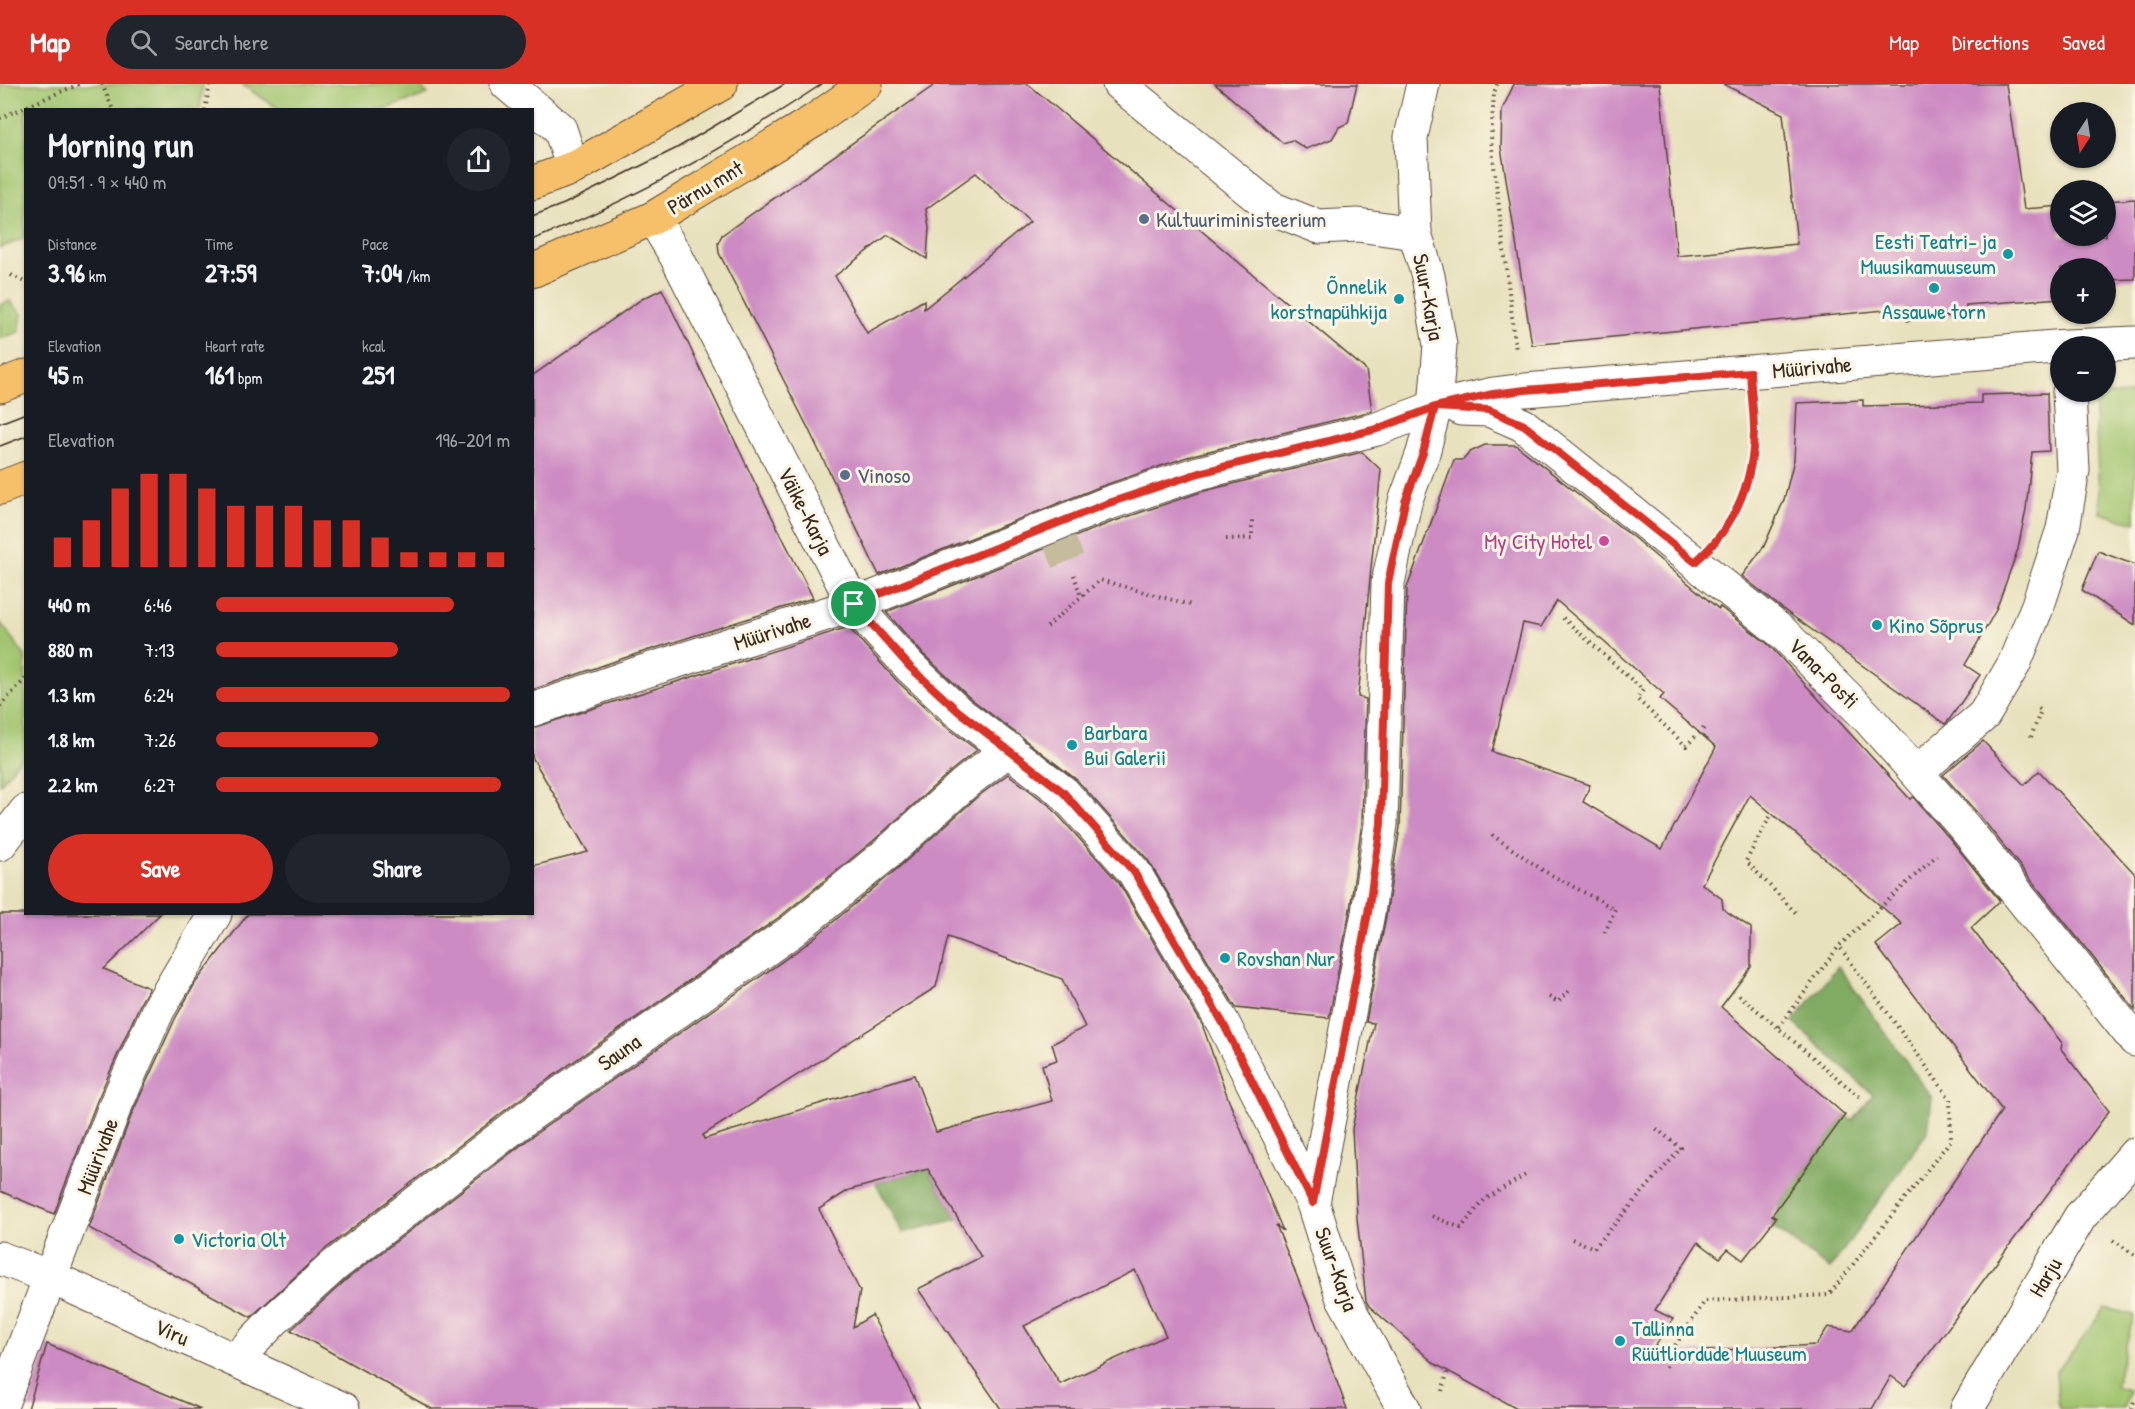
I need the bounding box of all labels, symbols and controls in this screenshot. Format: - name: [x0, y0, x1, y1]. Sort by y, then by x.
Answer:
- search box: [106, 15, 526, 69]
- text: Map: [30, 23, 70, 61]
- icon: search: [127, 26, 160, 59]
- text: Search here: [175, 27, 269, 57]
- text: Map: [1889, 28, 1919, 57]
- text: Directions: [1952, 28, 2029, 57]
- text: Saved: [2062, 28, 2105, 57]
- north arrow: [2050, 102, 2116, 168]
- map controls: [2050, 102, 2116, 402]
- text: Morning run: [48, 123, 194, 167]
- button: share: [447, 128, 510, 191]
- street label: Pärnu mnt: [661, 152, 749, 221]
- text: 09:51 · 9 × 440 m: [48, 168, 166, 195]
- button: layers: [2050, 180, 2116, 246]
- place label: Kultuuriministeerium: [1156, 204, 1326, 234]
- marker: Kultuuriministeerium: [1137, 212, 1151, 226]
- place label: Eesti Teatri- ja Muusikamuuseum: [1861, 226, 1996, 281]
- text: Distance: [48, 233, 97, 255]
- text: Time: [205, 233, 233, 255]
- text: Pace: [362, 233, 389, 255]
- marker: Eesti Teatri- ja Muusikamuuseum: [2001, 247, 2015, 261]
- street label: Suur-Karja: [1406, 251, 1452, 343]
- text: 3.96: [48, 255, 85, 290]
- text: 27:59: [205, 255, 257, 290]
- text: 7:04: [362, 255, 402, 290]
- button: +: [2050, 258, 2116, 324]
- text: km: [85, 265, 106, 287]
- text: /km: [402, 265, 430, 287]
- place label: Õnnelik korstnapühkija: [1271, 271, 1387, 326]
- marker: Assauwe torn: [1927, 281, 1941, 295]
- marker: Õnnelik korstnapühkija: [1392, 292, 1406, 306]
- place label: Assauwe torn: [1882, 296, 1986, 326]
- text: Elevation: [48, 335, 101, 357]
- text: Heart rate: [205, 335, 265, 357]
- text: kcal: [362, 335, 385, 357]
- button: −: [2050, 336, 2116, 402]
- street label: Müürivahe: [1771, 349, 1853, 385]
- text: 45: [48, 357, 69, 392]
- text: 161: [205, 357, 234, 392]
- text: 251: [362, 357, 395, 392]
- text: m: [69, 367, 83, 389]
- text: bpm: [234, 367, 262, 389]
- text: Elevation: [48, 426, 114, 453]
- text: 196–201 m: [435, 426, 510, 453]
- place label: Vinoso: [857, 460, 911, 490]
- street label: Väike-Karja: [771, 462, 841, 561]
- marker: Vinoso: [838, 468, 852, 482]
- place label: My City Hotel: [1484, 526, 1592, 556]
- marker: My City Hotel: [1597, 534, 1611, 548]
- pin: [828, 578, 879, 629]
- icon: arrive: [837, 587, 870, 620]
- text: 440 m: [48, 591, 90, 618]
- text: 6:46: [144, 591, 172, 618]
- street label: Müürivahe: [730, 604, 815, 658]
- place label: Kino Sõprus: [1889, 610, 1983, 640]
- marker: Kino Sõprus: [1870, 618, 1884, 632]
- street label: Vana-Posti: [1782, 631, 1866, 715]
- text: 880 m: [48, 636, 92, 663]
- text: 7:13: [144, 636, 175, 663]
- text: 1.3 km: [48, 681, 95, 708]
- text: 6:24: [144, 681, 173, 708]
- place label: Barbara Bui Galerii: [1084, 717, 1166, 772]
- text: 1.8 km: [48, 726, 95, 753]
- text: 7:26: [144, 726, 176, 753]
- marker: Barbara Bui Galerii: [1065, 738, 1079, 752]
- text: 2.2 km: [48, 771, 98, 798]
- text: 6:27: [144, 771, 176, 798]
- button: Save: [48, 834, 273, 903]
- button: Share: [285, 834, 510, 903]
- place label: Rovshan Nur: [1237, 943, 1335, 973]
- marker: Rovshan Nur: [1218, 951, 1232, 965]
- street label: Sauna: [592, 1026, 647, 1078]
- street label: Müürivahe: [69, 1113, 125, 1198]
- street label: Suur-Karja: [1308, 1223, 1366, 1316]
- place label: Victoria Olt: [191, 1224, 286, 1254]
- marker: Victoria Olt: [172, 1232, 186, 1246]
- street label: Harju: [2021, 1251, 2069, 1302]
- street label: Viru: [150, 1311, 194, 1353]
- place label: Tallinna Rüütliordude Muuseum: [1632, 1313, 1807, 1368]
- marker: Tallinna Rüütliordude Muuseum: [1613, 1334, 1627, 1348]

